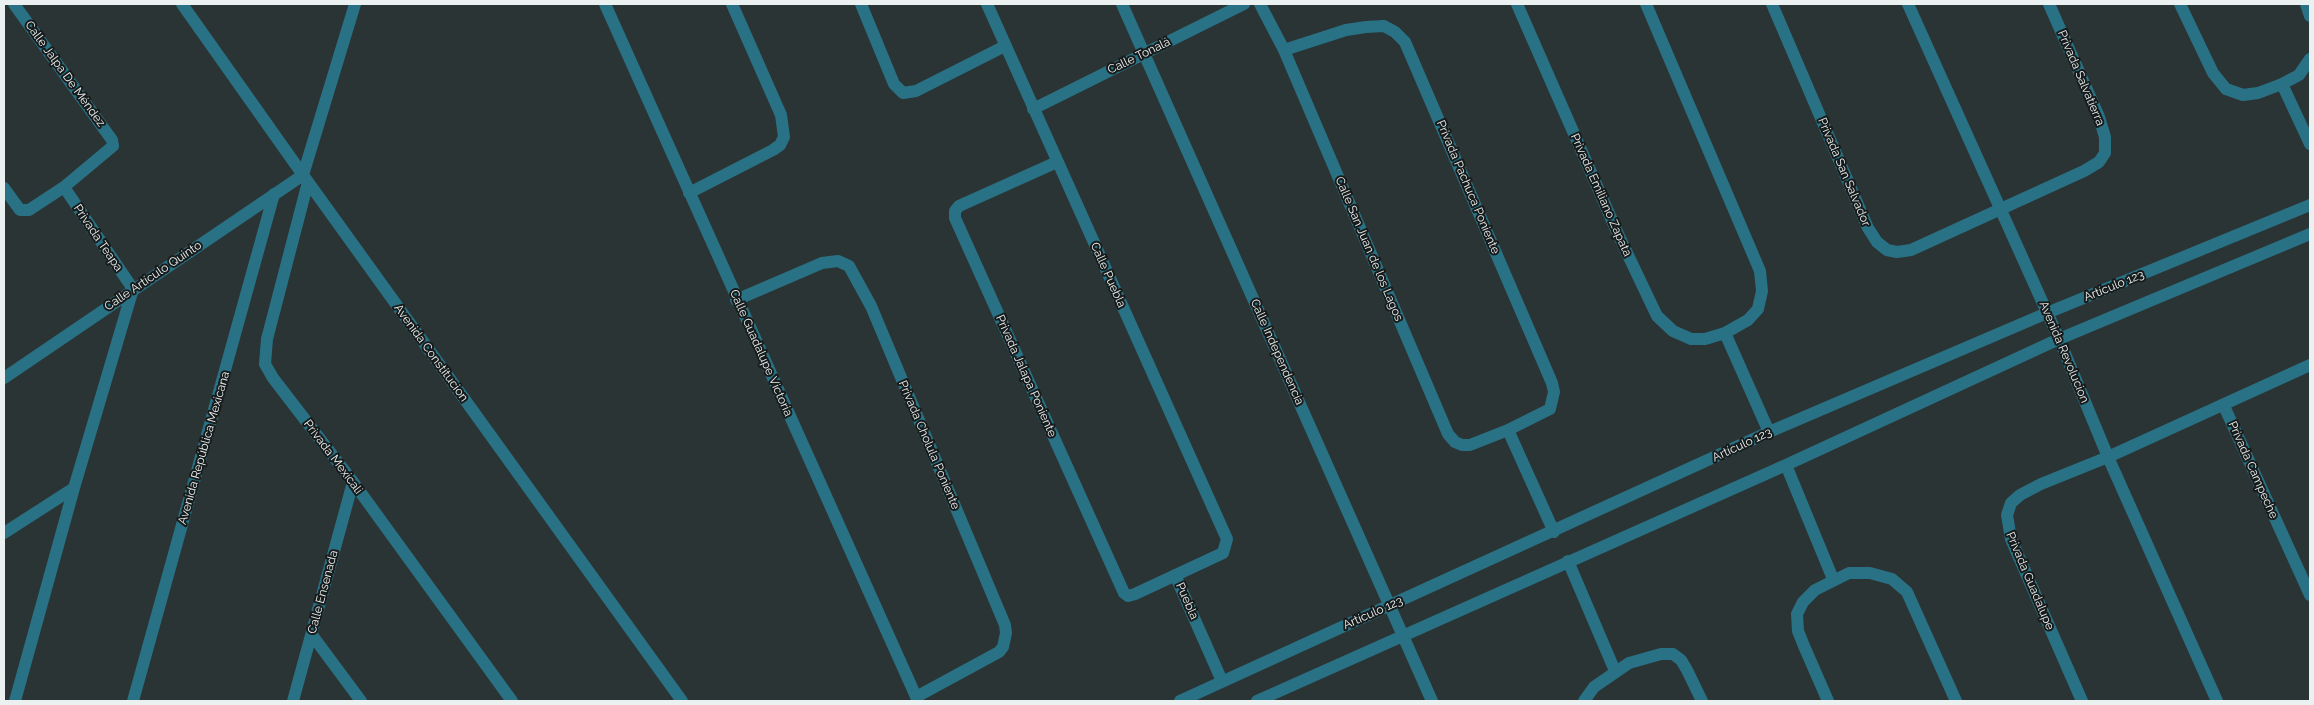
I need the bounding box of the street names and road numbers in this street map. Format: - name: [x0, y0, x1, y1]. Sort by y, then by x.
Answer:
- street label: Calle Jalpa De Méndez: [22, 18, 108, 130]
- street label: Privada Salvatierra: [2054, 28, 2108, 128]
- street label: Calle Tonalá: [1105, 35, 1173, 77]
- street label: Privada San Salvador: [1815, 116, 1873, 228]
- street label: Privada Pachuca Poniente: [1433, 118, 1503, 256]
- street label: Privada Emiliano Zapata: [1567, 131, 1635, 259]
- street label: Calle San Juan de los Lagos: [1332, 175, 1406, 323]
- street label: Privada Teapa: [70, 202, 126, 274]
- street label: Calle Artículo Quinto: [102, 238, 204, 314]
- street label: Calle Puebla: [1087, 240, 1129, 310]
- street label: Artículo 123: [2082, 267, 2146, 305]
- street label: Calle Guadalupe Victoria: [726, 287, 796, 419]
- street label: Calle Independencia: [1247, 297, 1307, 407]
- street label: Avenida Revolucion: [2036, 299, 2092, 405]
- street label: Avenida Constitucion: [391, 301, 471, 405]
- street label: Privada Jalapa Poniente: [993, 313, 1059, 439]
- street label: Avenida República Mexicana: [175, 370, 233, 526]
- street label: Privada Cholula Poniente: [895, 378, 963, 512]
- street label: Privada Mexicali: [300, 417, 366, 497]
- street label: Privada Campeche: [2225, 419, 2281, 521]
- street label: Artículo 123: [1710, 425, 1774, 465]
- street label: Privada Guadalupe: [2003, 530, 2057, 632]
- street label: Calle Ensenada: [305, 549, 341, 635]
- street label: Puebla: [1173, 580, 1201, 622]
- street label: Artículo 123: [1341, 593, 1405, 633]

